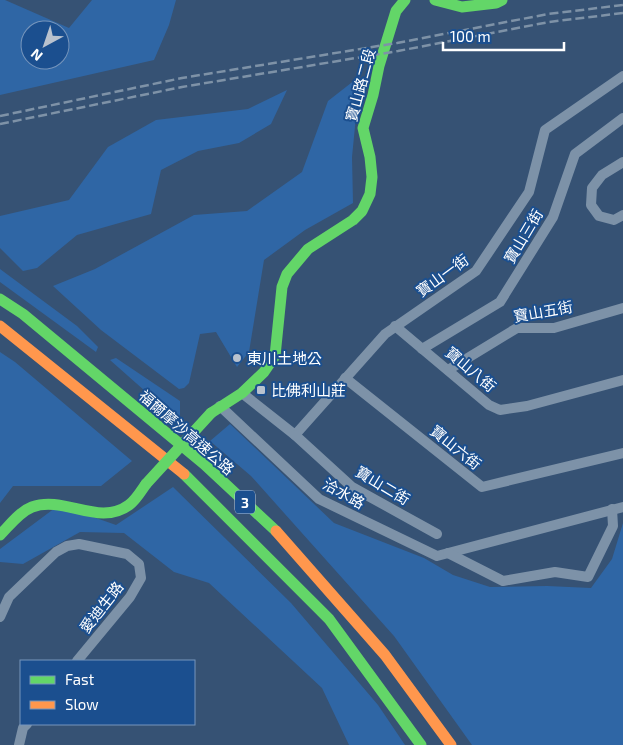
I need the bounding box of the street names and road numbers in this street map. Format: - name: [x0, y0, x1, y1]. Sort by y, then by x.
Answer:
- street label: 寶山路二段: [342, 46, 378, 124]
- street label: 寶山三街: [500, 206, 546, 266]
- street label: 寶山一街: [412, 250, 472, 300]
- street label: 寶山五街: [512, 297, 574, 325]
- street label: 寶山八街: [442, 343, 500, 395]
- street label: 福爾摩沙高速公路: [136, 386, 238, 478]
- street label: 寶山六街: [427, 421, 485, 473]
- street label: 寶山二街: [353, 462, 413, 508]
- street label: 洽水路: [320, 474, 368, 512]
- road number: 3: [235, 491, 255, 514]
- street label: 愛迪生路: [75, 578, 127, 636]

